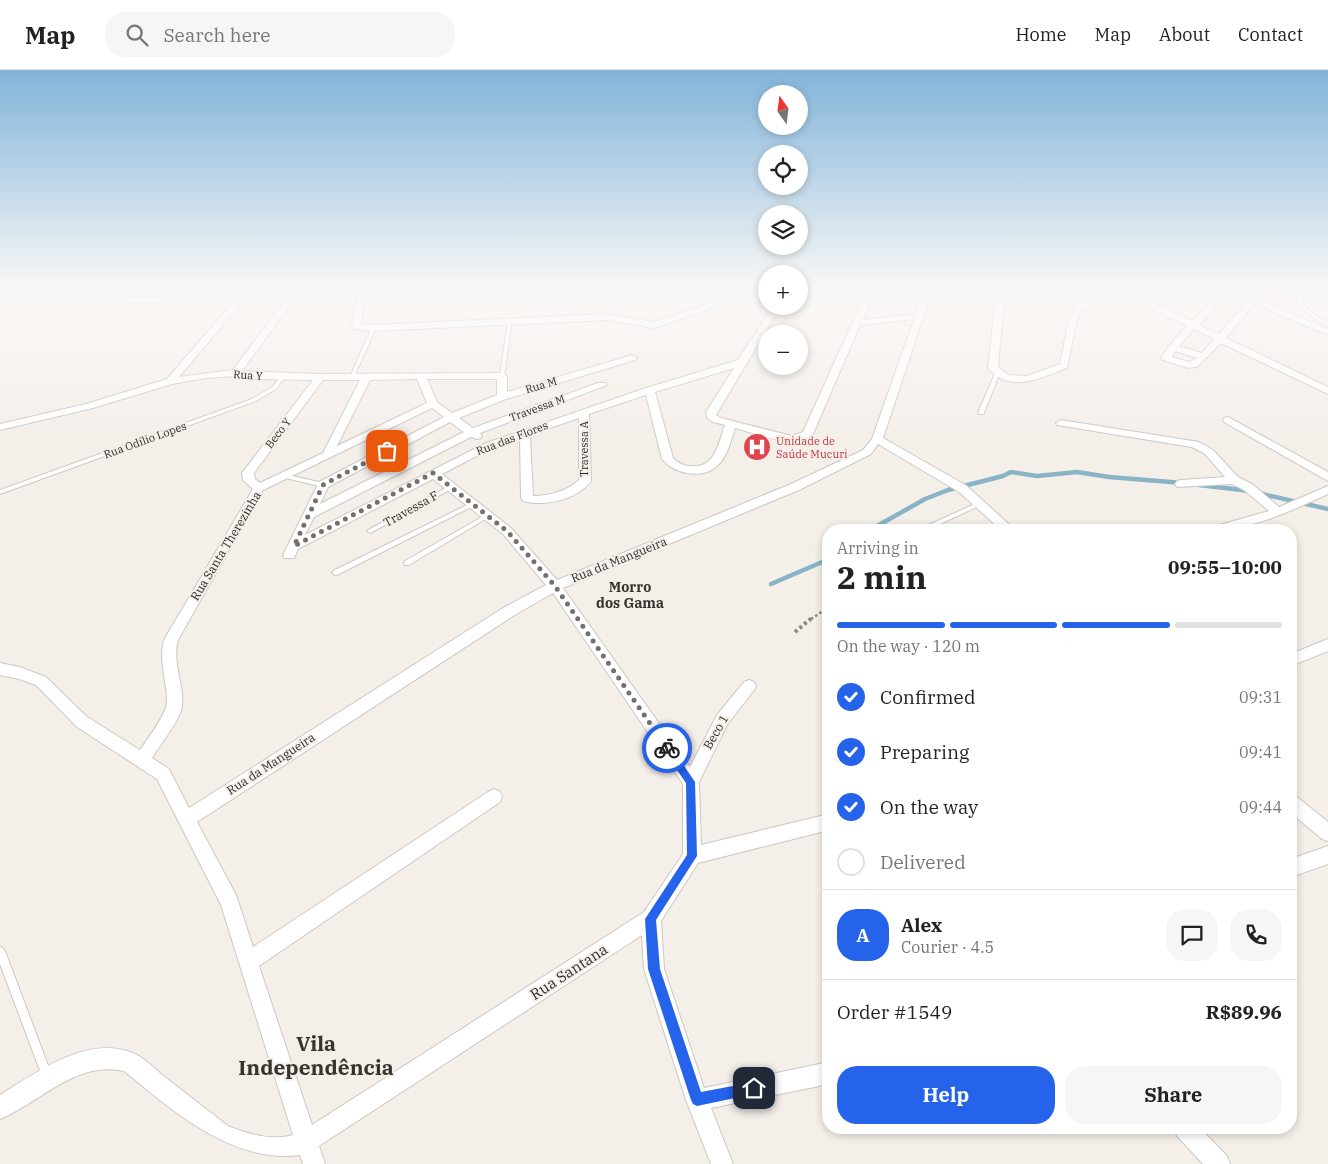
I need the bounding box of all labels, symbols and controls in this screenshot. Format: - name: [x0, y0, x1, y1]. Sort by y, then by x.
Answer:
- search box: [105, 12, 455, 57]
- text: Map: [25, 19, 75, 51]
- icon: search: [123, 21, 151, 49]
- text: Search here: [163, 23, 270, 47]
- text: Home: [1015, 23, 1067, 46]
- text: Map: [1095, 23, 1131, 46]
- text: About: [1159, 23, 1210, 46]
- text: Contact: [1238, 23, 1303, 46]
- north arrow: [758, 85, 808, 135]
- map controls: [758, 85, 808, 375]
- button: locate: [758, 145, 808, 195]
- button: layers: [758, 205, 808, 255]
- button: +: [758, 265, 808, 315]
- button: −: [758, 325, 808, 375]
- street label: Rua Y: [233, 367, 263, 383]
- street label: Rua M: [524, 374, 558, 396]
- street label: Travessa M: [507, 391, 567, 425]
- street label: Beco Y: [262, 415, 294, 451]
- street label: Rua das Flores: [474, 418, 550, 458]
- street label: Rua Odílio Lopes: [102, 419, 188, 461]
- street label: Travessa A: [577, 420, 591, 477]
- pin: [366, 430, 408, 472]
- hospital icon: Unidade de Saúde Mucuri: [742, 432, 772, 462]
- place label: Unidade de Saúde Mucuri: [776, 434, 848, 461]
- icon: bag: [373, 437, 401, 465]
- street label: Travessa F: [381, 487, 441, 530]
- street label: Rua Santa Therezinha: [187, 488, 264, 603]
- street label: Rua da Mangueira: [569, 533, 669, 586]
- text: Arriving in: [837, 538, 919, 558]
- text: 09:55–10:00: [1168, 555, 1282, 579]
- text: 2 min: [837, 556, 927, 598]
- district label: Morro dos Gama: [596, 578, 664, 612]
- text: On the way · 120 m: [837, 636, 980, 656]
- icon: check: [837, 683, 865, 711]
- text: Confirmed: [880, 685, 975, 709]
- text: 09:31: [1239, 687, 1282, 707]
- street label: Beco 1: [700, 712, 731, 752]
- courier: [642, 723, 692, 773]
- street label: Rua da Mangueira: [224, 729, 318, 798]
- icon: bike: [653, 734, 681, 762]
- icon: check: [837, 738, 865, 766]
- text: Preparing: [880, 740, 969, 764]
- text: 09:41: [1239, 742, 1282, 762]
- icon: check: [837, 793, 865, 821]
- text: On the way: [880, 795, 978, 819]
- text: 09:44: [1239, 797, 1282, 817]
- text: Delivered: [880, 850, 966, 874]
- button: chat: [1166, 909, 1218, 961]
- button: phone: [1230, 909, 1282, 961]
- text: Alex: [901, 913, 942, 937]
- text: A: [856, 923, 870, 947]
- text: Courier · 4.5: [901, 937, 994, 957]
- street label: Rua Santana: [526, 939, 611, 1004]
- text: Order #1549: [837, 1000, 952, 1024]
- text: R$89.96: [1206, 1000, 1282, 1024]
- district label: Vila Independência: [238, 1029, 394, 1081]
- button: Help: [837, 1066, 1055, 1124]
- button: Share: [1065, 1066, 1282, 1124]
- pin: [733, 1067, 775, 1109]
- icon: home: [740, 1074, 768, 1102]

